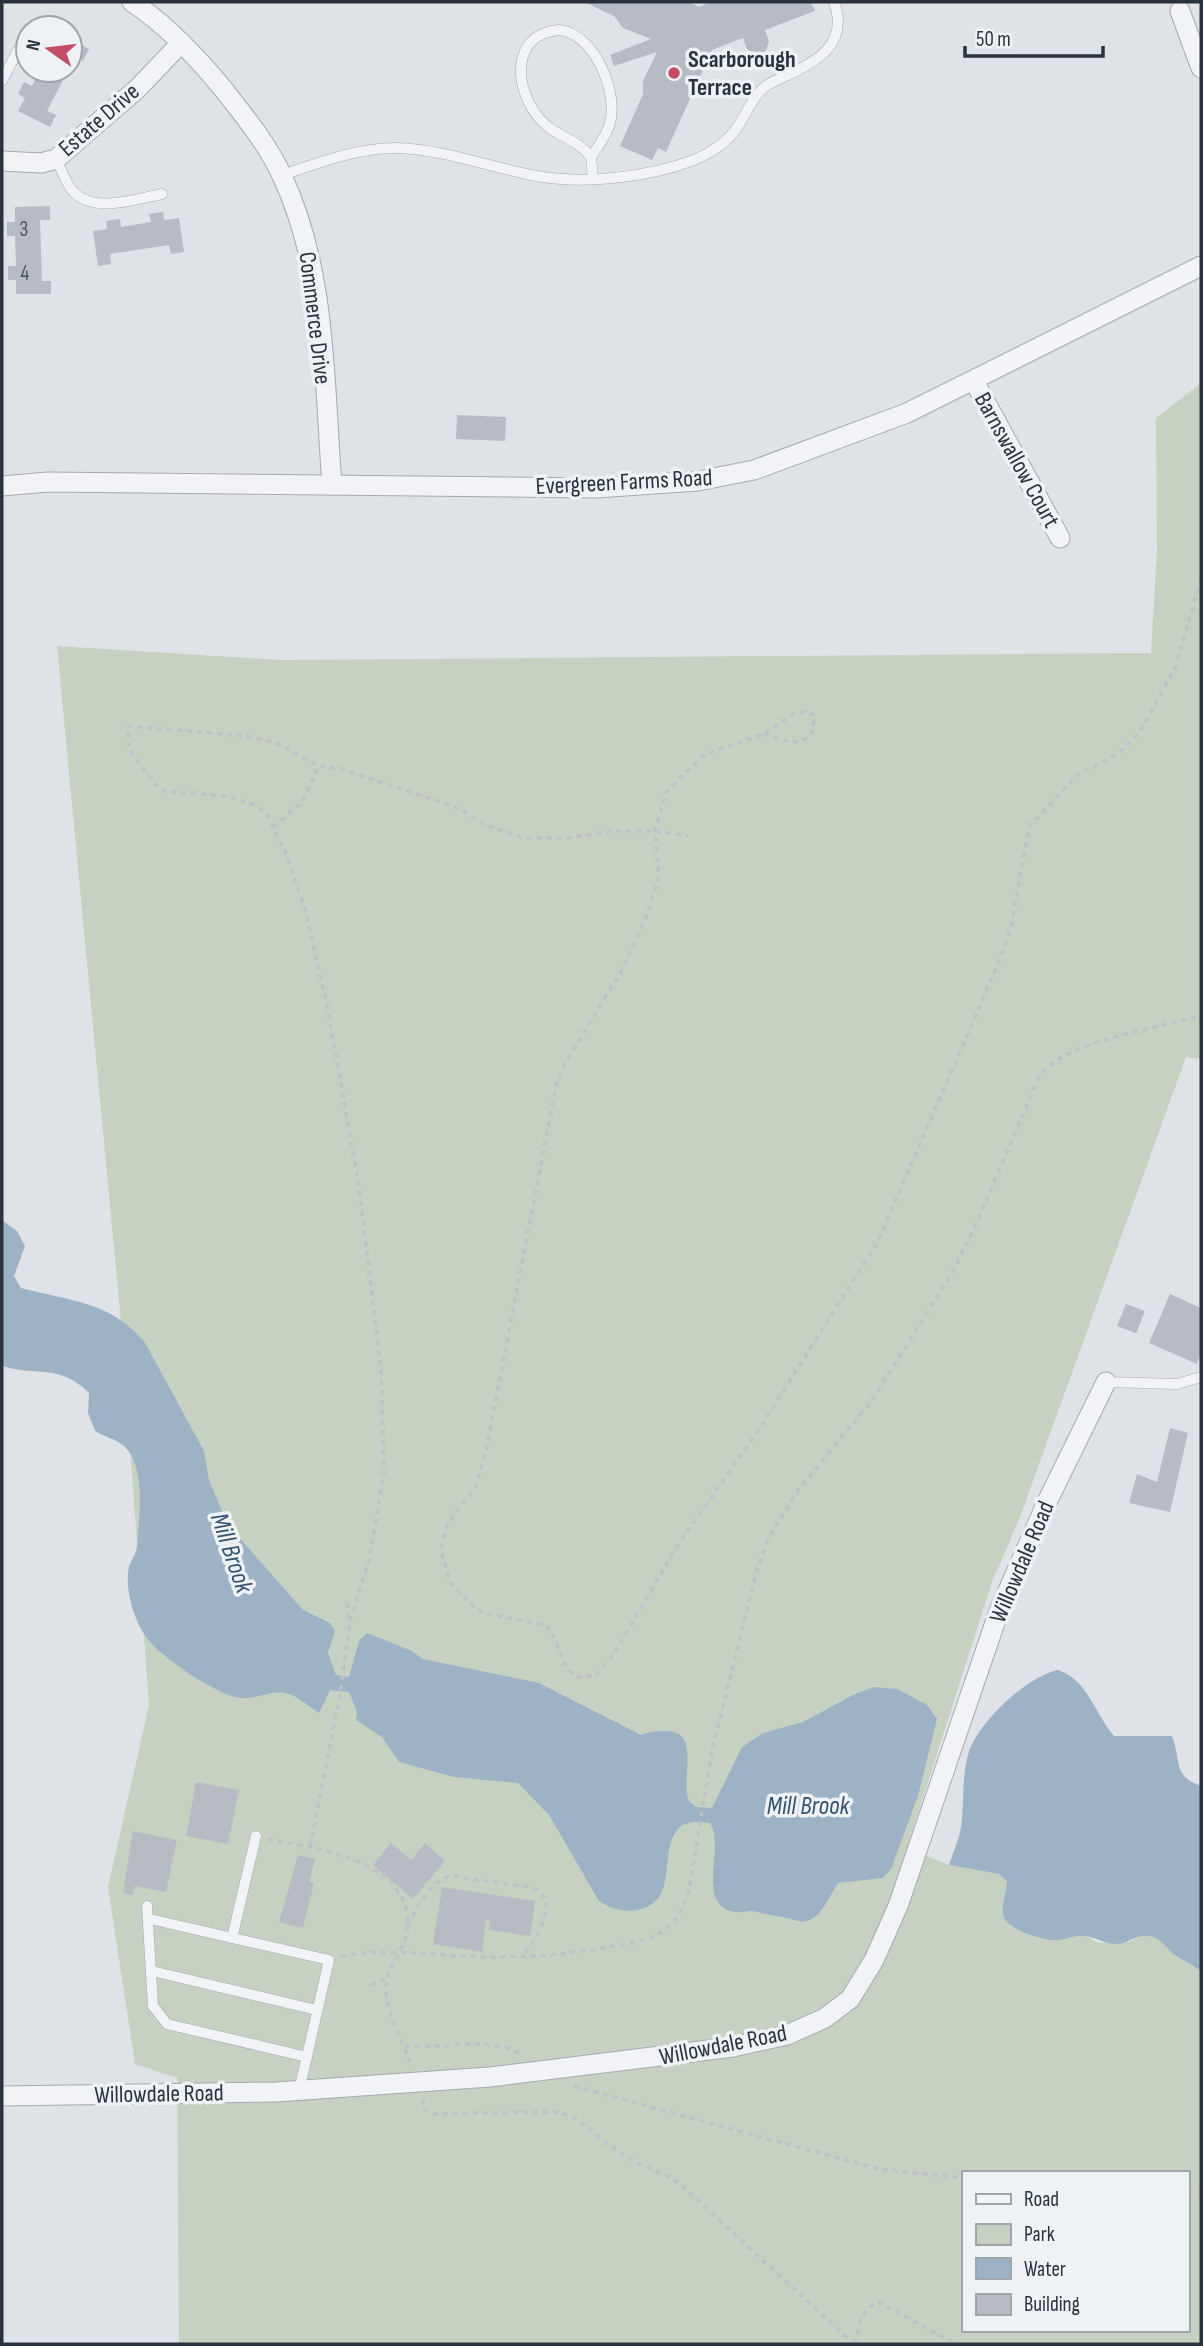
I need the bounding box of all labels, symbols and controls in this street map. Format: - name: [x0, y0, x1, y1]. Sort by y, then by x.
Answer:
- north arrow: [14, 14, 84, 84]
- scale bar: [965, 14, 1103, 58]
- text: 50 m: [976, 27, 1011, 52]
- text: N: [22, 38, 46, 53]
- place label: Scarborough Terrace: [688, 45, 796, 102]
- marker: Scarborough Terrace: [666, 65, 682, 81]
- street label: Estate Drive: [53, 77, 145, 163]
- house number: 3: [20, 217, 28, 242]
- street label: Commerce Drive: [292, 250, 338, 386]
- house number: 4: [21, 261, 30, 286]
- street label: Barnswallow Court: [968, 387, 1066, 533]
- street label: Evergreen Farms Road: [535, 463, 713, 501]
- street label: Willowdale Road: [983, 1497, 1061, 1627]
- water label: Mill Brook: [203, 1509, 260, 1598]
- water label: Mill Brook: [767, 1791, 851, 1822]
- street label: Willowdale Road: [657, 2018, 789, 2072]
- street label: Willowdale Road: [94, 2078, 224, 2110]
- legend: [962, 2171, 1189, 2332]
- text: Road: [1024, 2187, 1059, 2212]
- text: Park: [1024, 2222, 1055, 2247]
- text: Water: [1024, 2257, 1066, 2282]
- text: Building: [1024, 2292, 1080, 2317]

